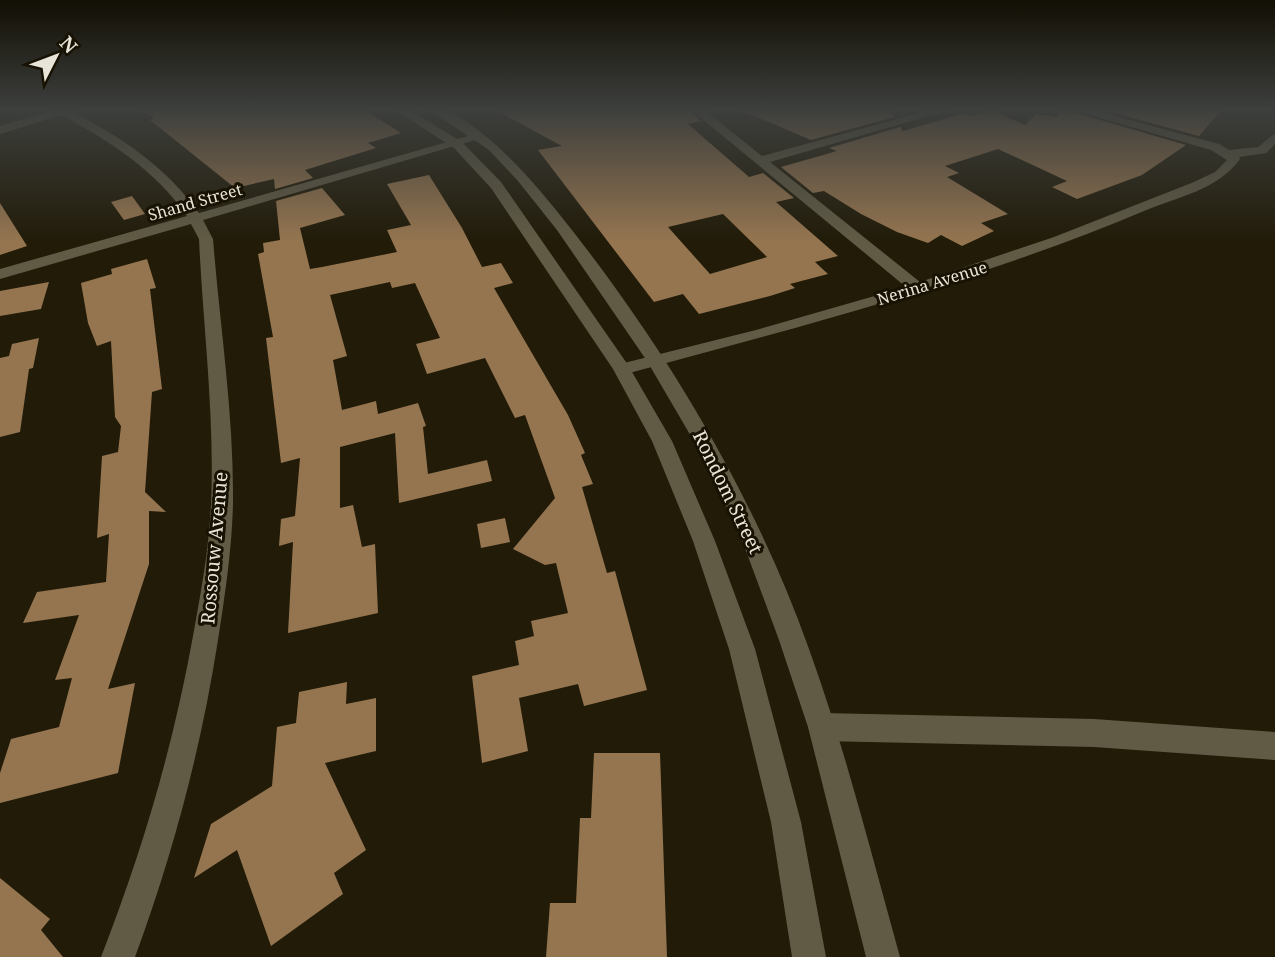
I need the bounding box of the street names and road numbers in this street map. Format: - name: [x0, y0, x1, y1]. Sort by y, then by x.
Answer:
- street label: Shand Street: [145, 178, 245, 226]
- street label: Nerina Avenue: [874, 256, 990, 310]
- street label: Rondom Street: [687, 426, 769, 558]
- street label: Rossouw Avenue: [194, 471, 234, 625]

